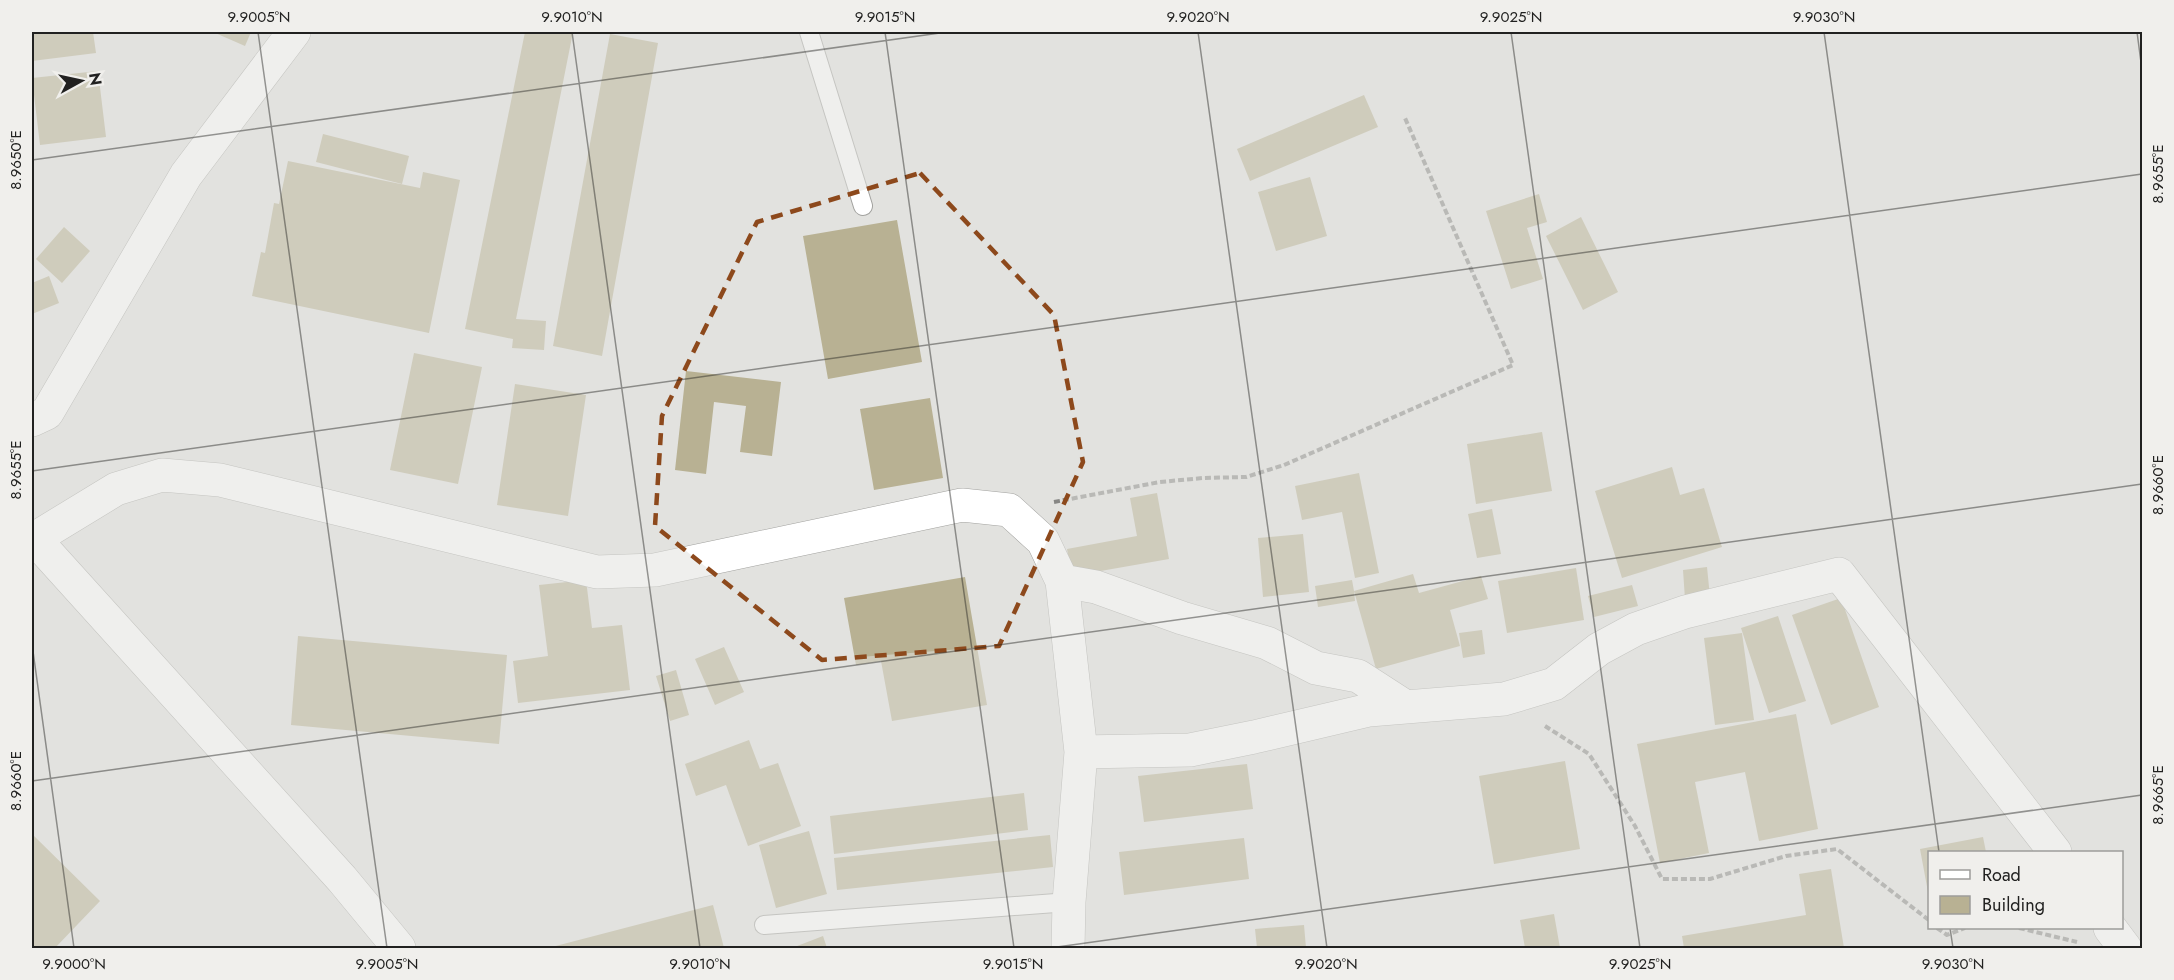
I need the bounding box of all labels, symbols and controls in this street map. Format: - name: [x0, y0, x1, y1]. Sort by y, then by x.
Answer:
- text: 9.9005°N: [228, 6, 291, 28]
- text: 9.9010°N: [541, 6, 603, 28]
- text: 9.9015°N: [855, 6, 915, 28]
- text: 9.9020°N: [1166, 6, 1230, 28]
- text: 9.9025°N: [1480, 6, 1542, 28]
- text: 9.9030°N: [1793, 6, 1855, 28]
- north arrow: [51, 51, 111, 111]
- text: N: [83, 71, 108, 87]
- text: 8.9650°E: [5, 130, 27, 190]
- text: 8.9655°E: [2147, 144, 2169, 204]
- text: 8.9655°E: [5, 440, 27, 500]
- text: 8.9660°E: [2147, 455, 2169, 515]
- text: 8.9660°E: [5, 751, 27, 811]
- text: 8.9665°E: [2147, 765, 2169, 825]
- legend: [1928, 851, 2123, 929]
- text: Road: [1982, 862, 2021, 888]
- text: Building: [1982, 892, 2045, 918]
- text: 9.9000°N: [42, 953, 106, 975]
- text: 9.9005°N: [356, 953, 419, 975]
- text: 9.9010°N: [669, 953, 731, 975]
- text: 9.9015°N: [983, 953, 1043, 975]
- text: 9.9020°N: [1294, 953, 1358, 975]
- text: 9.9025°N: [1609, 953, 1671, 975]
- text: 9.9030°N: [1922, 953, 1984, 975]

